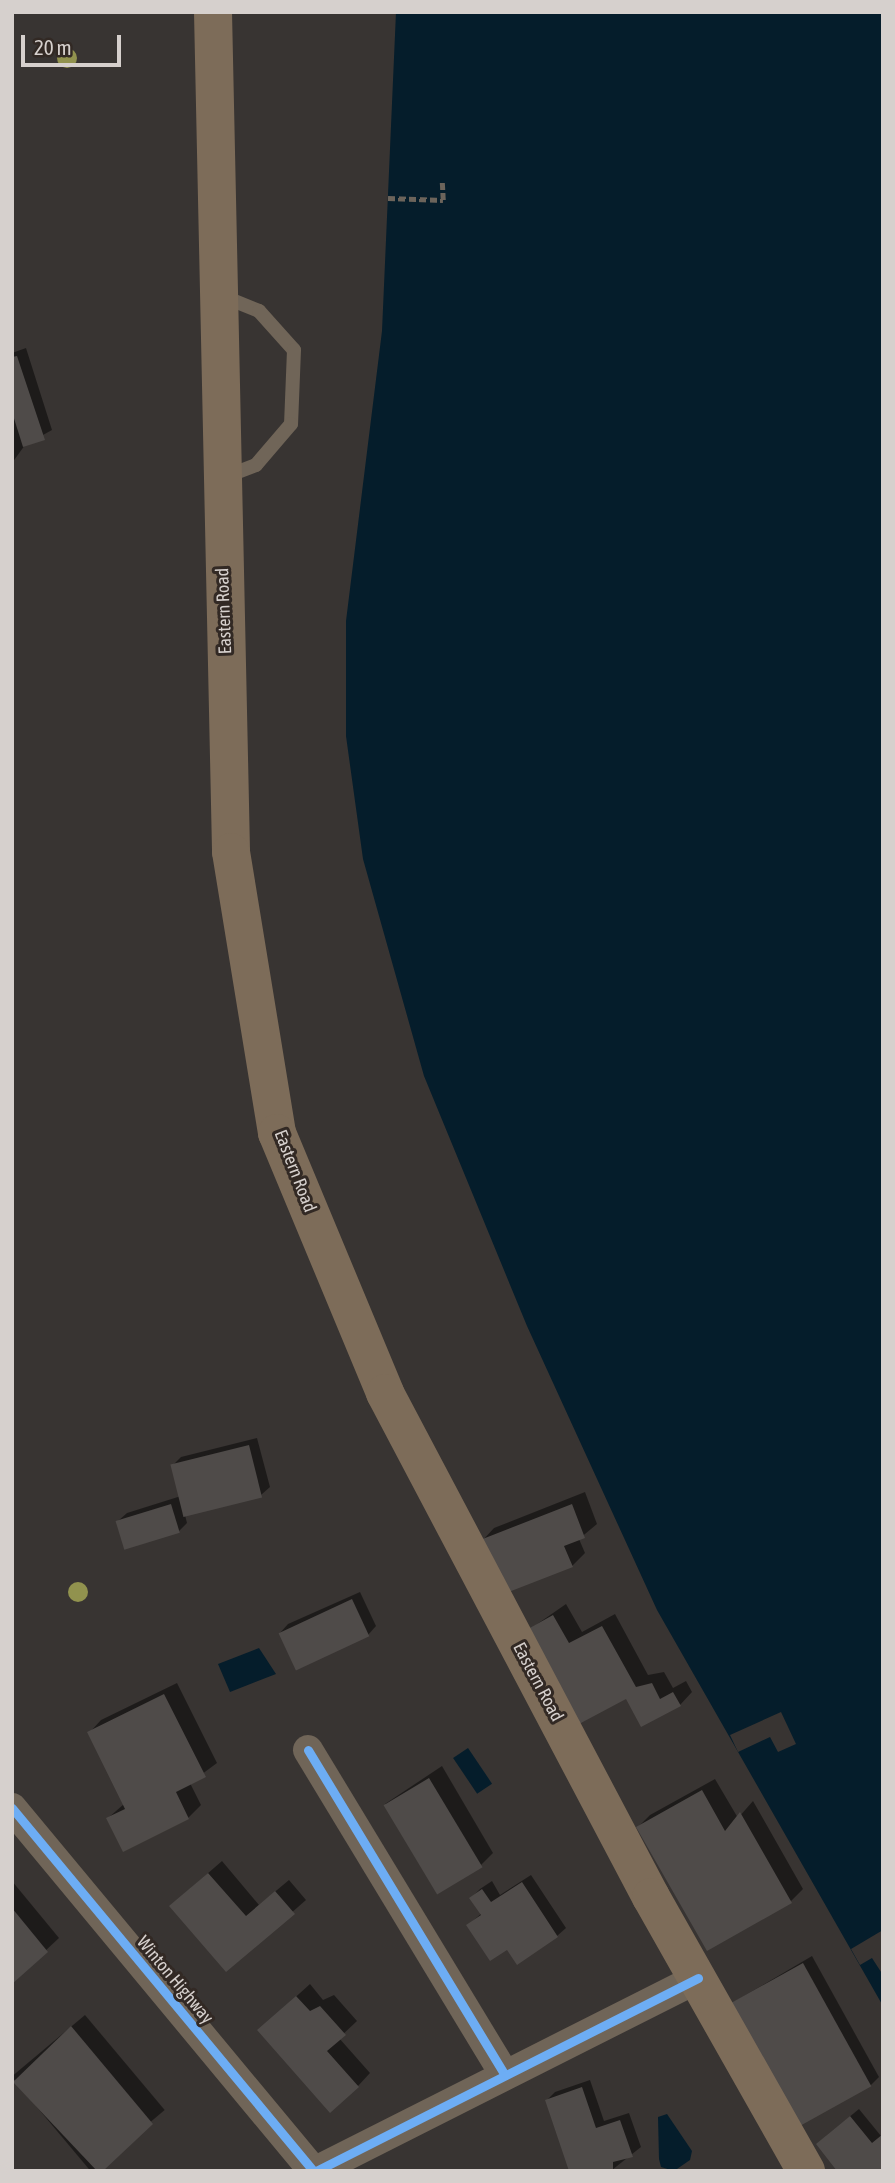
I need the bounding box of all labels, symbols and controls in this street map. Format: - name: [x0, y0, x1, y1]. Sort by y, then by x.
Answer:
- scale bar: [24, 21, 124, 65]
- text: 20 m: [34, 35, 72, 59]
- street label: Eastern Road: [212, 567, 236, 655]
- street label: Eastern Road: [269, 1127, 321, 1215]
- street label: Eastern Road: [508, 1639, 568, 1725]
- street label: Winton Highway: [132, 1932, 218, 2028]

